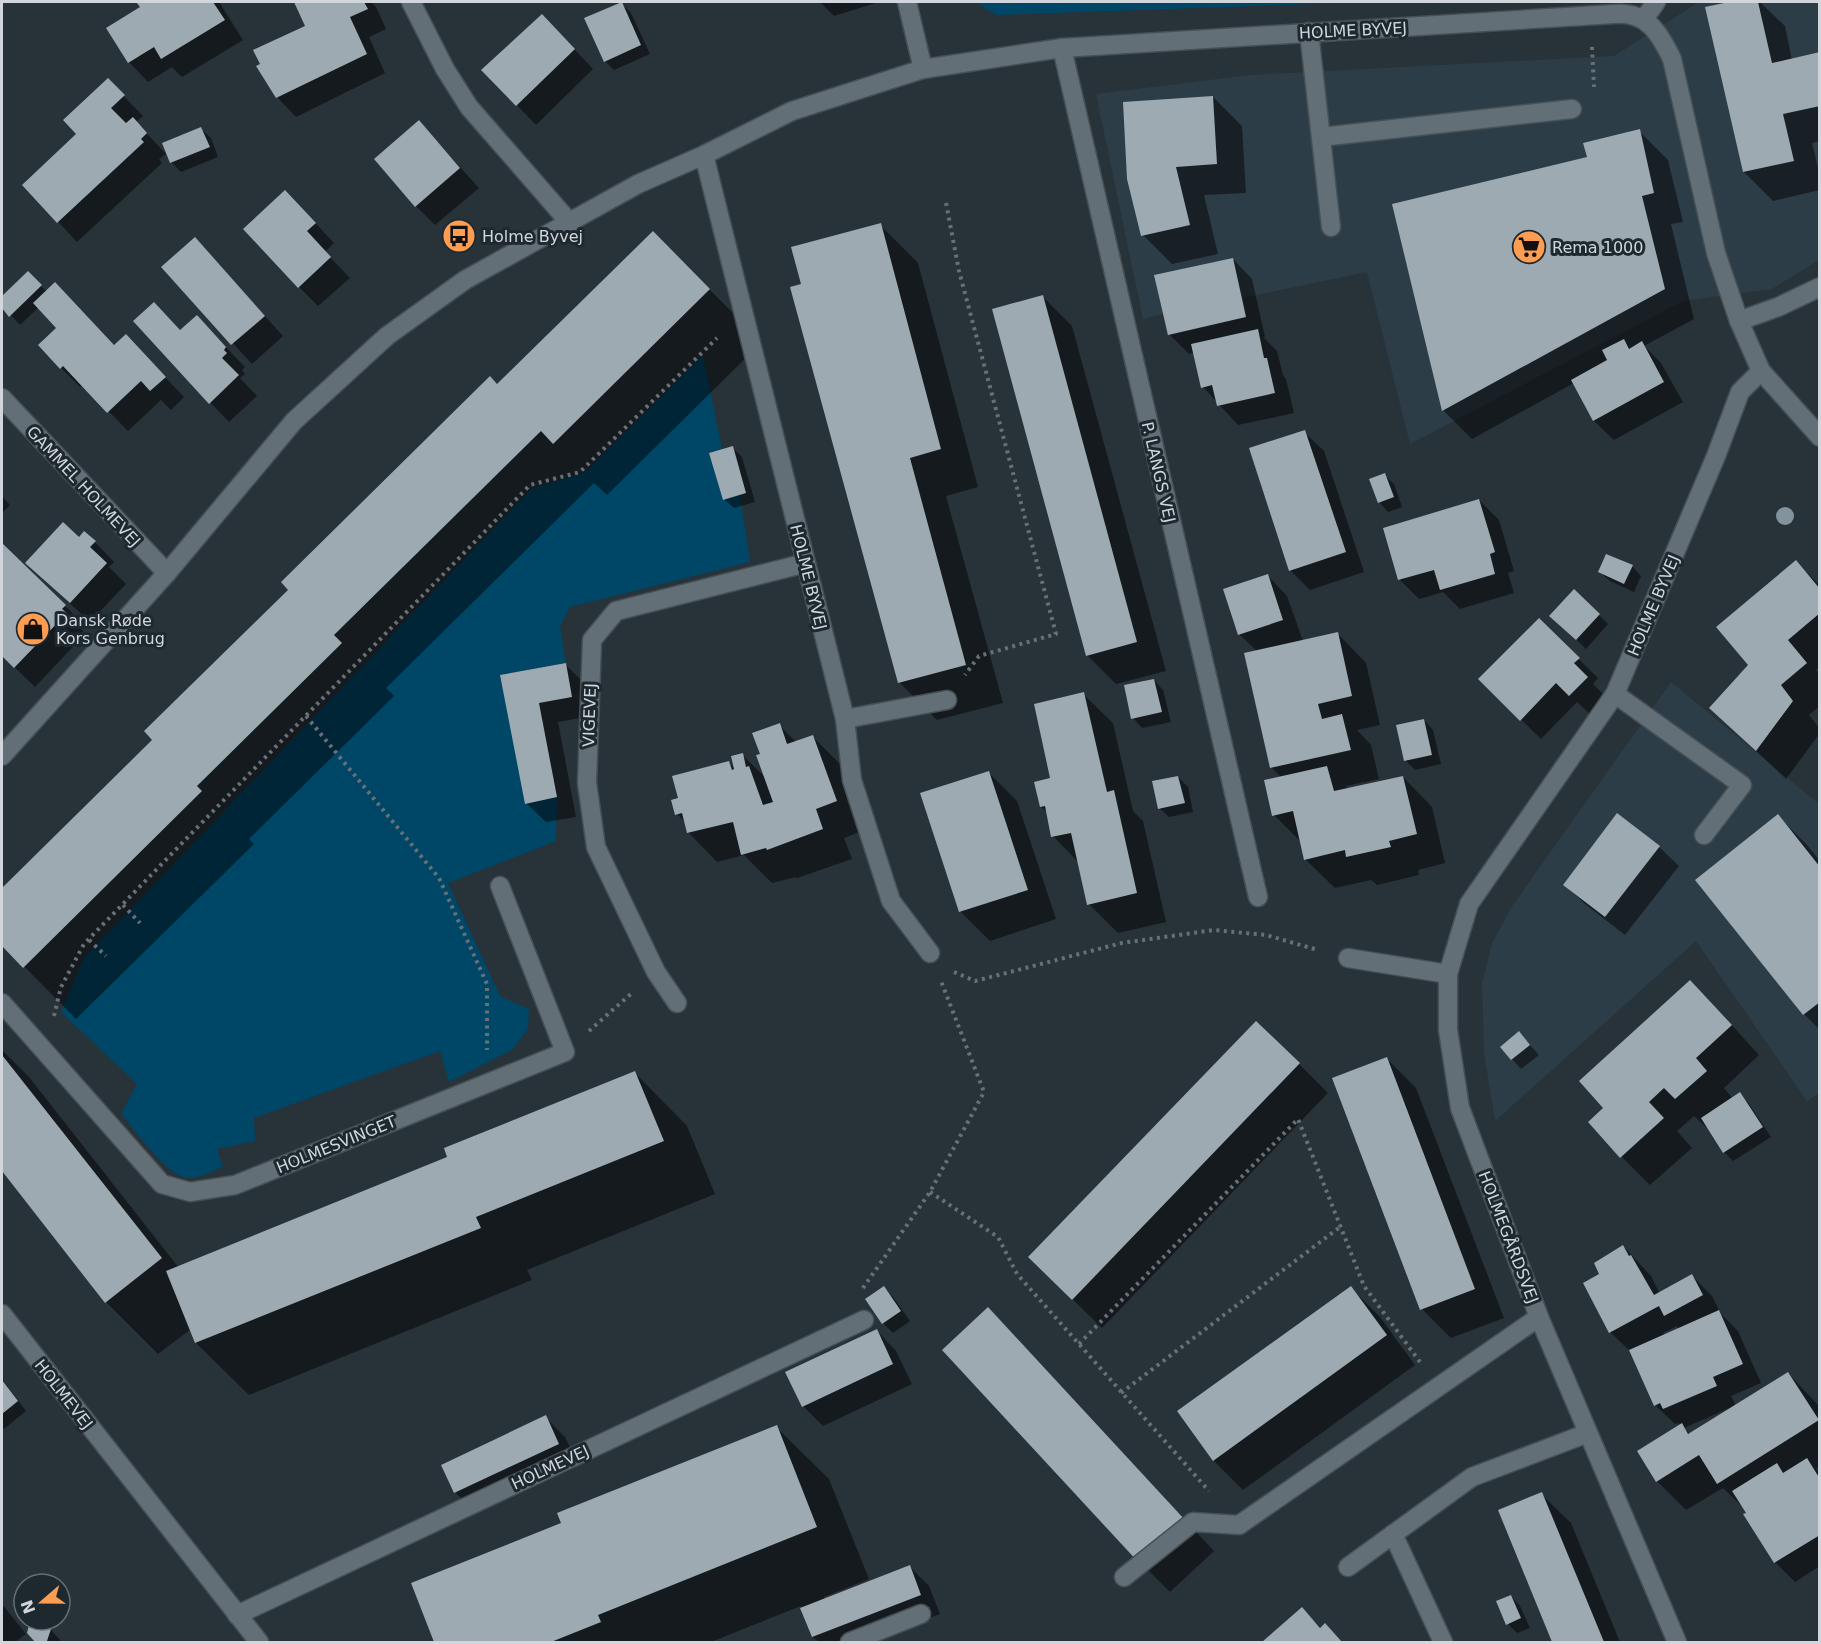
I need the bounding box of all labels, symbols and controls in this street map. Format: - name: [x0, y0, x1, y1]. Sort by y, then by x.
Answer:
- street label: HOLME BYVEJ: [1299, 18, 1408, 43]
- bus stop icon: Holme Byvej: [441, 218, 477, 254]
- place label: Holme Byvej: [482, 227, 583, 246]
- supermarket icon: Rema 1000: [1511, 229, 1547, 265]
- place label: Rema 1000: [1552, 238, 1643, 257]
- street label: P. LANGS VEJ: [1138, 420, 1179, 524]
- street label: GAMMEL HOLMEVEJ: [23, 422, 145, 551]
- street label: HOLME BYVEJ: [786, 522, 831, 632]
- street label: HOLME BYVEJ: [1624, 552, 1683, 659]
- shop icon: Dansk Røde Kors Genbrug: [15, 611, 51, 647]
- place label: Dansk Røde Kors Genbrug: [56, 611, 165, 648]
- street label: VIGEVEJ: [579, 683, 600, 747]
- street label: HOLMESVINGET: [274, 1112, 399, 1177]
- street label: HOLMEGÅRDSVEJ: [1475, 1168, 1543, 1306]
- street label: HOLMEVEJ: [30, 1356, 97, 1433]
- street label: HOLMEVEJ: [508, 1441, 592, 1494]
- north arrow: [12, 1572, 72, 1632]
- text: N: [17, 1597, 40, 1617]

